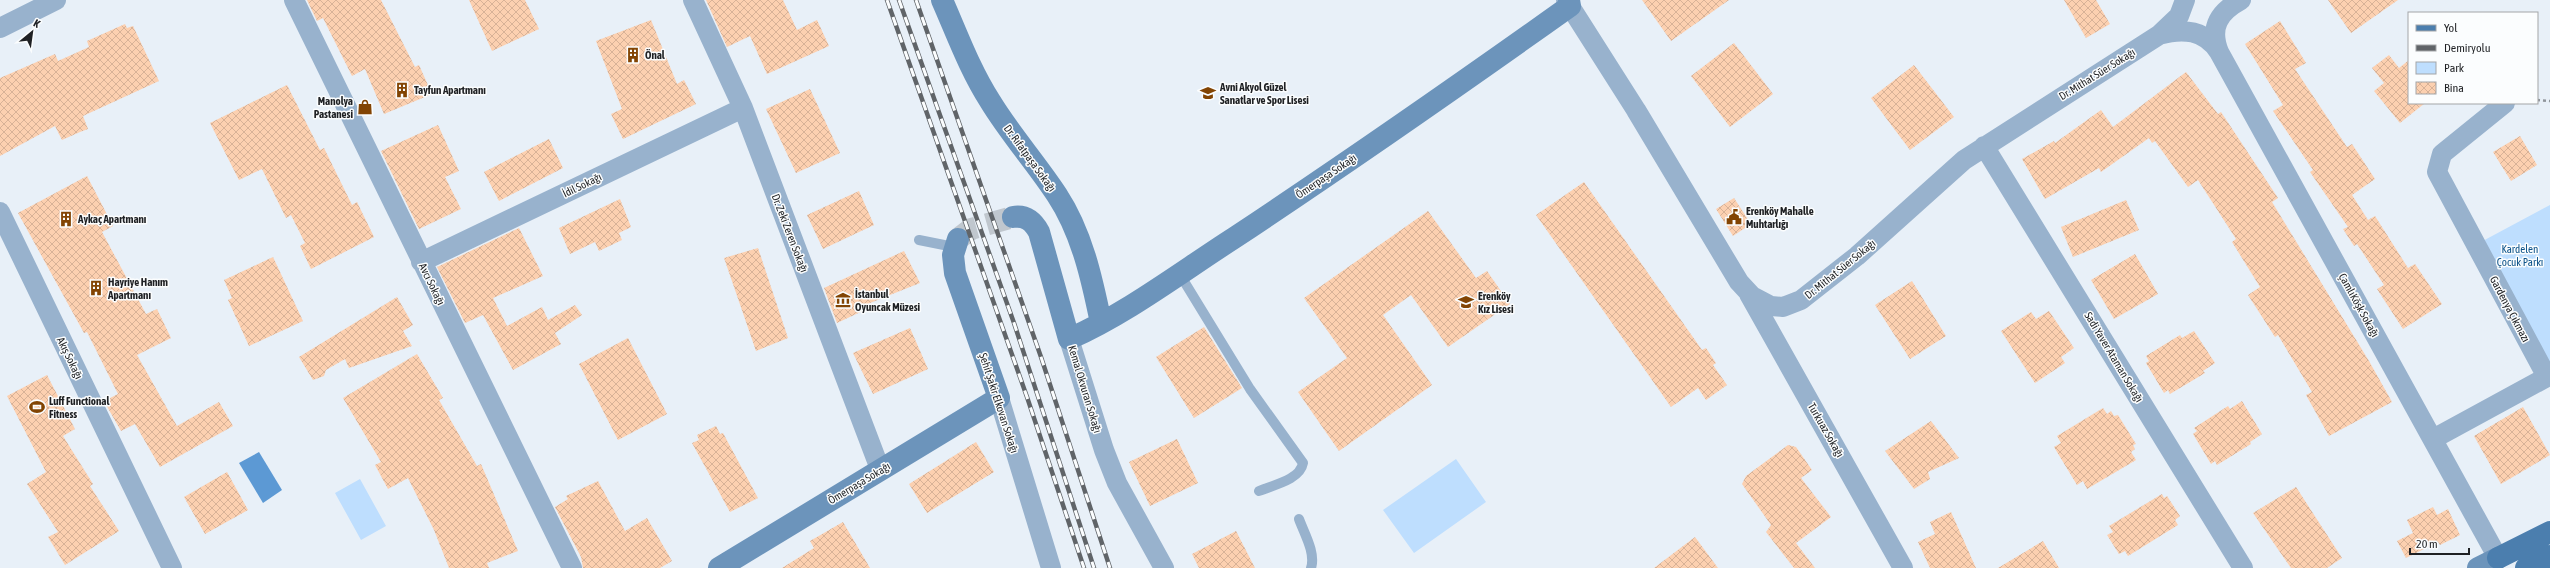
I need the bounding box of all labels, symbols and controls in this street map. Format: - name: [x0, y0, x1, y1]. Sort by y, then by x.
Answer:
- north arrow: [12, 12, 52, 52]
- legend: [2408, 12, 2538, 104]
- text: K: [32, 17, 43, 30]
- text: Yol: [2444, 21, 2458, 35]
- text: Demiryolu: [2444, 41, 2491, 55]
- building icon: Önal: [624, 46, 642, 64]
- street label: Dr. Mithat Süer Sokağı: [2057, 46, 2137, 102]
- place label: Önal: [645, 48, 666, 61]
- text: Park: [2444, 61, 2465, 75]
- building icon: Tayfun Apartmanı: [393, 81, 411, 99]
- place label: Avni Akyol Güzel Sanatlar ve Spor Lisesi: [1219, 81, 1309, 106]
- text: Bina: [2444, 81, 2464, 95]
- place label: Tayfun Apartmanı: [414, 84, 486, 96]
- school or university icon: Avni Akyol Güzel Sanatlar ve Spor Lisesi: [1199, 84, 1217, 102]
- place label: Manolya Pastanesi: [314, 95, 353, 120]
- shop icon: Manolya Pastanesi: [356, 98, 374, 116]
- street label: Dr. Rıfatpaşa Sokağı: [1002, 122, 1058, 194]
- street label: Ömerpaşa Sokağı: [1293, 151, 1359, 201]
- street label: İdil Sokağı: [561, 170, 603, 200]
- street label: Dr. Zeki Zeren Sokağı: [770, 192, 810, 274]
- place label: Erenköy Mahalle Muhtarlığı: [1746, 205, 1814, 230]
- public building icon: Erenköy Mahalle Muhtarlığı: [1725, 208, 1743, 226]
- building icon: Aykaç Apartmanı: [57, 210, 75, 228]
- place label: Aykaç Apartmanı: [77, 213, 147, 225]
- street label: Dr. Mithat Süer Sokağı: [1802, 237, 1878, 301]
- park label: Kardelen Çocuk Parkı: [2497, 243, 2543, 268]
- street label: Avcı Sokağı: [417, 261, 447, 307]
- street label: ÇamlıKöşk Sokağı: [2337, 271, 2381, 339]
- street label: Gardenya Çıkmazı: [2488, 274, 2532, 344]
- place label: Hayriye Hanım Apartmanı: [107, 276, 168, 301]
- building icon: Hayriye Hanım Apartmanı: [87, 279, 105, 297]
- place label: İstanbul Oyuncak Müzesi: [855, 288, 921, 313]
- place label: Erenköy Kız Lisesi: [1478, 290, 1514, 315]
- museum icon: İstanbul Oyuncak Müzesi: [834, 291, 852, 309]
- school or university icon: Erenköy Kız Lisesi: [1457, 293, 1475, 311]
- street label: Sadi Yaver Ataman Sokağı: [2082, 310, 2146, 404]
- street label: Akış Sokağı: [55, 335, 85, 381]
- street label: Kemal Okvuran Sokağı: [1066, 344, 1104, 434]
- street label: Şehit Şakir Elkovan Sokağı: [977, 352, 1021, 454]
- place label: Luff Functional Fitness: [49, 395, 110, 420]
- sports icon: Luff Functional Fitness: [28, 398, 46, 416]
- street label: Turkuaz Sokağı: [1806, 401, 1846, 459]
- street label: Ömerpaşa Sokağı: [826, 460, 892, 506]
- scale bar: [2410, 530, 2469, 556]
- text: 20 m: [2416, 537, 2438, 551]

